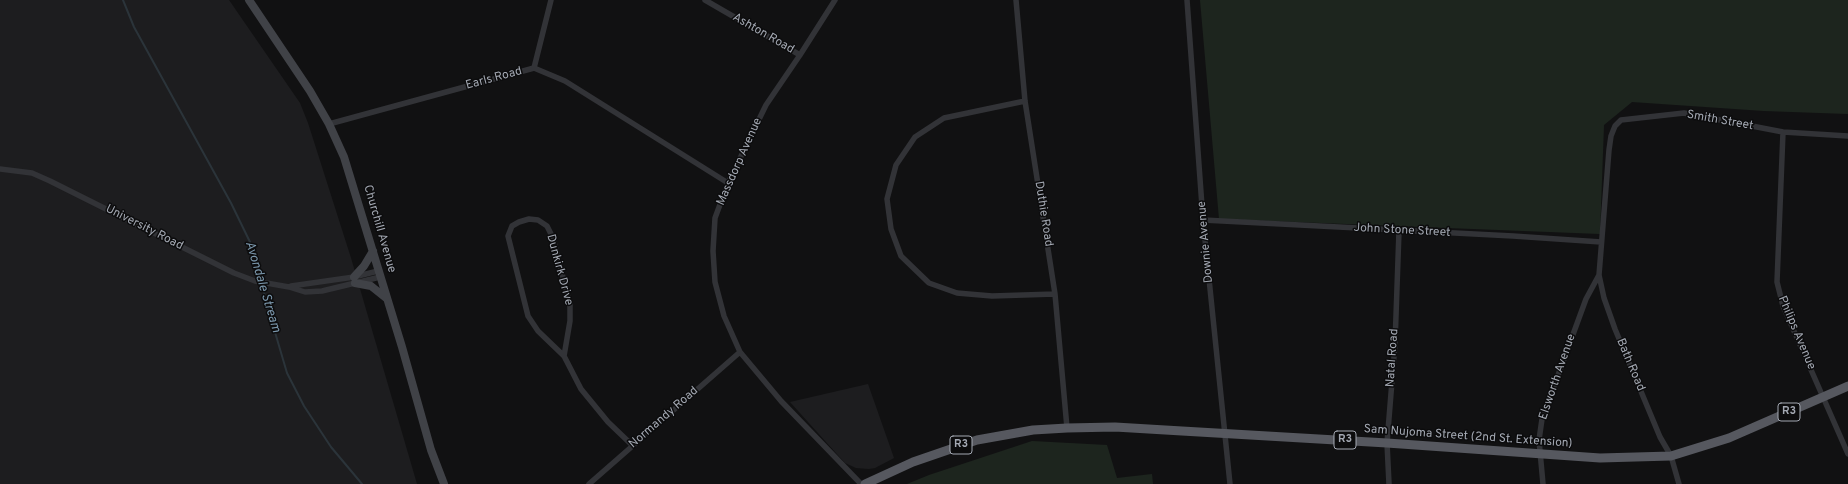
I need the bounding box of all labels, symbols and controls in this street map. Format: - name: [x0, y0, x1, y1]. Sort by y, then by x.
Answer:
- street label: Ashton Road: [730, 11, 796, 57]
- street label: Earls Road: [464, 65, 524, 93]
- street label: Smith Street: [1686, 108, 1754, 134]
- street label: Massdorp Avenue: [714, 116, 766, 208]
- street label: Duthie Road: [1031, 180, 1055, 248]
- street label: Churchill Avenue: [360, 183, 398, 275]
- street label: Downie Avenue: [1195, 200, 1217, 284]
- street label: University Road: [103, 202, 185, 254]
- street label: John Stone Street: [1353, 221, 1451, 241]
- street label: Dunkirk Drive: [543, 233, 575, 307]
- water label: Avondale Stream: [241, 239, 283, 335]
- street label: Philips Avenue: [1774, 294, 1818, 372]
- street label: Natal Road: [1384, 328, 1402, 388]
- street label: Elsworth Avenue: [1537, 332, 1579, 422]
- street label: Bath Road: [1612, 337, 1648, 393]
- street label: Normandy Road: [626, 384, 702, 452]
- road number: R3: [1778, 403, 1800, 421]
- street label: Sam Nujoma Street (2nd St. Extension): [1363, 423, 1573, 451]
- road number: R3: [1334, 431, 1356, 449]
- road number: R3: [950, 436, 972, 454]

